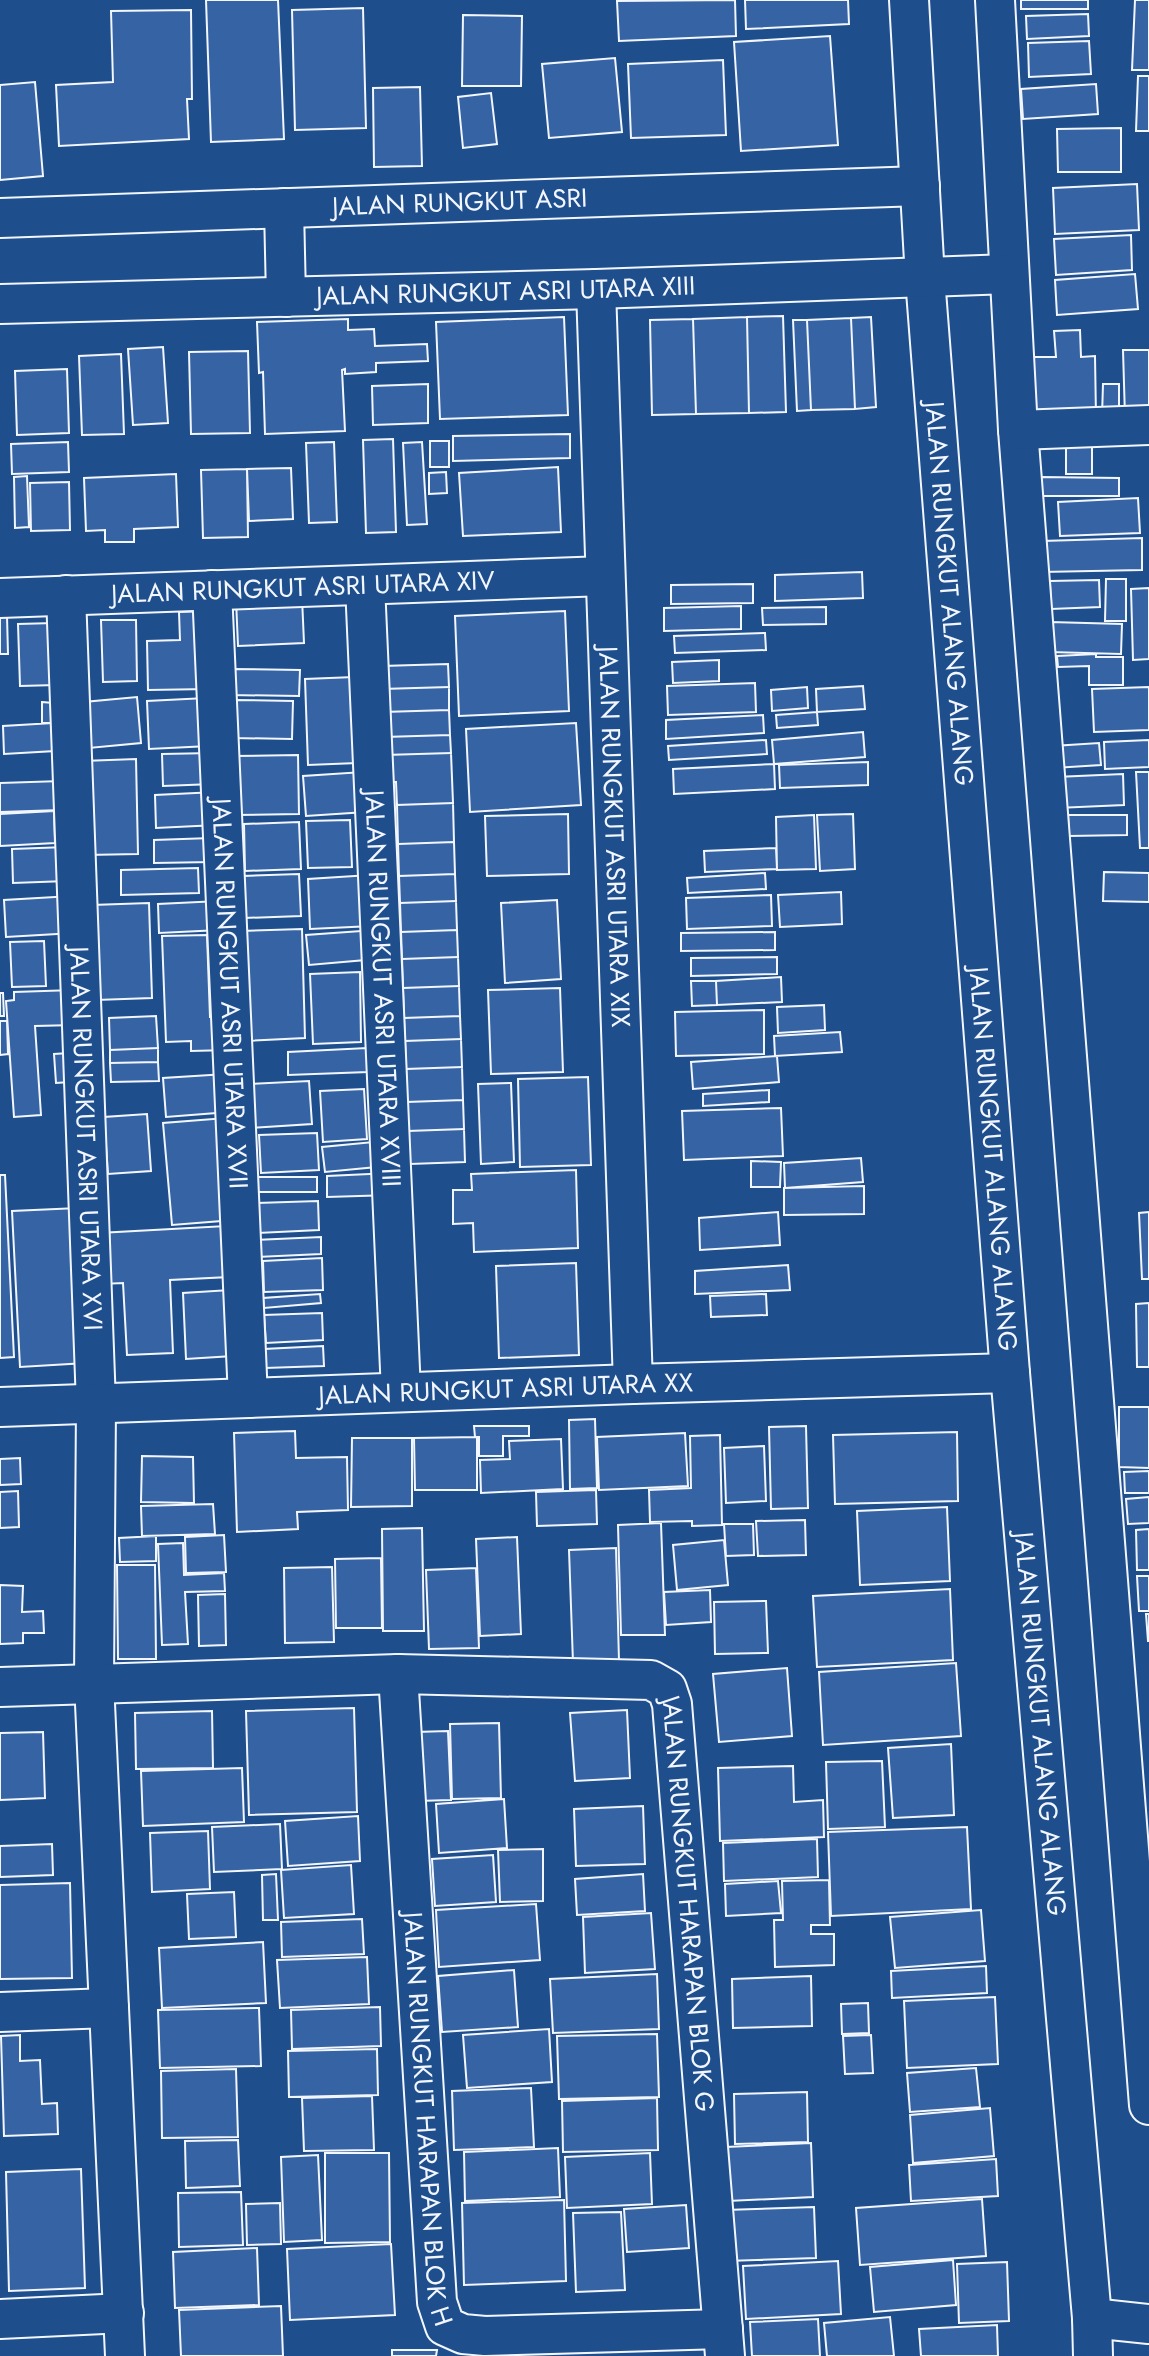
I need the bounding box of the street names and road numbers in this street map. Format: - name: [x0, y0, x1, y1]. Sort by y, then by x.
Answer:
- street label: JALAN RUNGKUT ASRI: [328, 179, 588, 226]
- street label: JALAN RUNGKUT ASRI UTARA XIII: [313, 266, 696, 315]
- street label: JALAN RUNGKUT ALANG ALANG: [915, 397, 983, 787]
- street label: JALAN RUNGKUT ASRI UTARA XIV: [107, 561, 496, 613]
- street label: JALAN RUNGKUT ASRI UTARA XIX: [589, 643, 640, 1028]
- street label: JALAN RUNGKUT ASRI UTARA XVIII: [355, 786, 411, 1188]
- street label: JALAN RUNGKUT ASRI UTARA XVII: [202, 794, 258, 1190]
- street label: JALAN RUNGKUT ASRI UTARA XVI: [60, 943, 112, 1331]
- street label: JALAN RUNGKUT ALANG ALANG: [959, 962, 1027, 1352]
- street label: JALAN RUNGKUT ASRI UTARA XX: [315, 1363, 694, 1415]
- street label: JALAN RUNGKUT ALANG ALANG: [1005, 1527, 1076, 1917]
- street label: JALAN RUNGKUT HARAPAN BLOK G: [651, 1688, 724, 2113]
- street label: JALAN RUNGKUT HARAPAN BLOK H: [394, 1908, 463, 2331]

